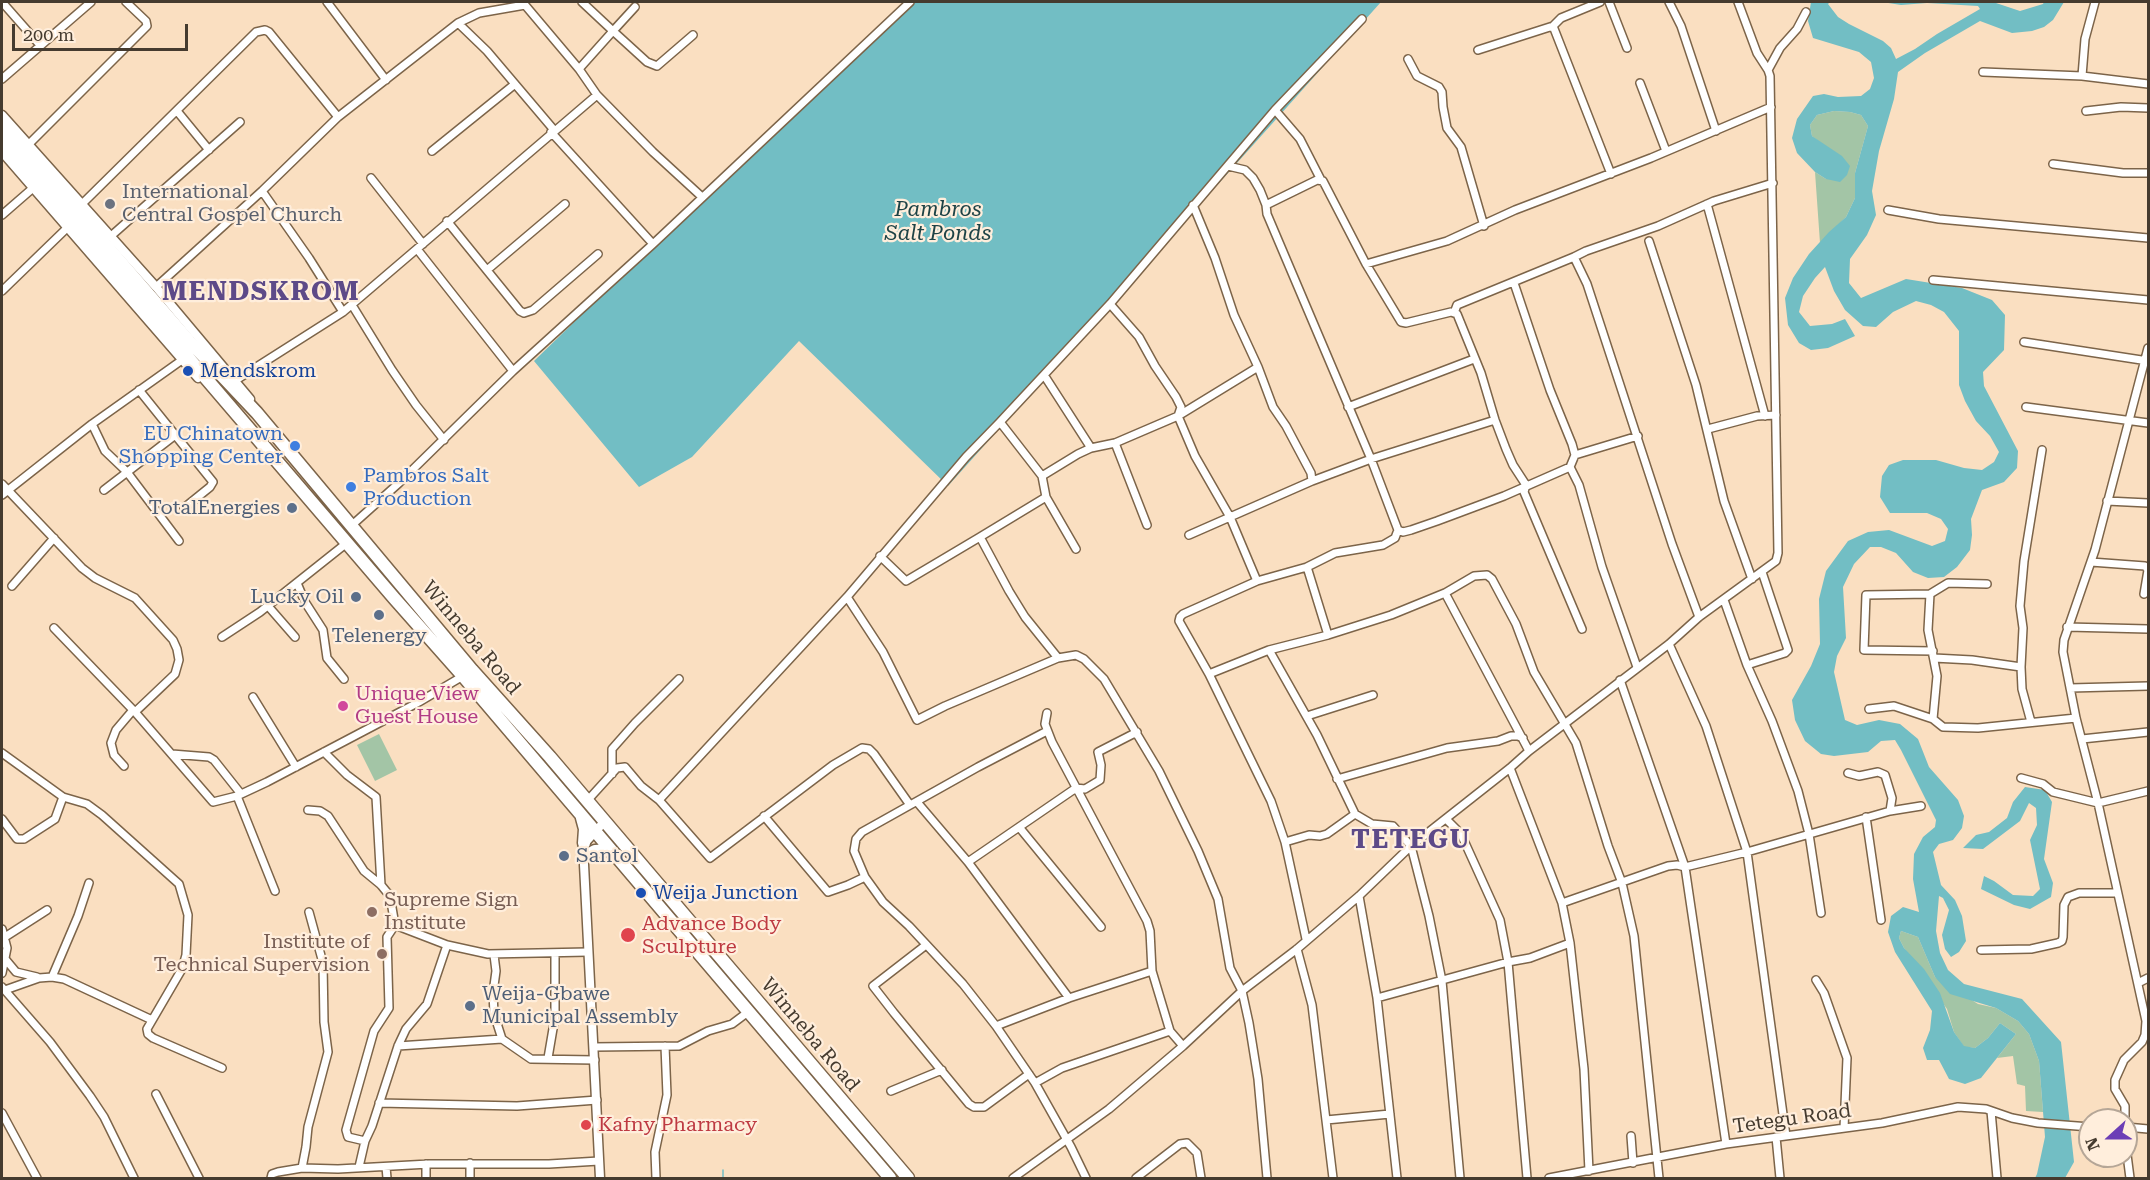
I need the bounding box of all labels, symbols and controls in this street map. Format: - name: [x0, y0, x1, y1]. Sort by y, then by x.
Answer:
- scale bar: [15, 12, 190, 50]
- text: 200 m: [23, 24, 74, 45]
- place label: International Central Gospel Church: [122, 180, 342, 227]
- marker: International Central Gospel Church: [103, 197, 117, 211]
- water label: Pambros Salt Ponds: [885, 197, 991, 247]
- district label: MENDSKROM: [162, 276, 360, 308]
- place label: Mendskrom: [200, 359, 316, 383]
- marker: Mendskrom: [181, 364, 195, 378]
- place label: EU Chinatown Shopping Center: [119, 422, 283, 469]
- marker: EU Chinatown Shopping Center: [288, 439, 302, 453]
- place label: Pambros Salt Production: [363, 464, 489, 511]
- marker: Pambros Salt Production: [344, 480, 358, 494]
- place label: TotalEnergies: [148, 496, 280, 520]
- marker: TotalEnergies: [285, 501, 299, 515]
- street label: Winneba Road: [417, 576, 525, 700]
- place label: Lucky Oil: [250, 585, 344, 609]
- marker: Lucky Oil: [349, 590, 363, 604]
- marker: Telenergy: [372, 608, 386, 622]
- place label: Telenergy: [331, 624, 427, 648]
- place label: Unique View Guest House: [355, 682, 479, 729]
- marker: Unique View Guest House: [336, 699, 350, 713]
- district label: TETEGU: [1351, 824, 1471, 856]
- place label: Santol: [576, 844, 638, 868]
- marker: Santol: [557, 849, 571, 863]
- place label: Weija Junction: [653, 881, 798, 905]
- marker: Weija Junction: [634, 886, 648, 900]
- place label: Supreme Sign Institute: [384, 888, 518, 935]
- marker: Supreme Sign Institute: [365, 905, 379, 919]
- place label: Advance Body Sculpture: [642, 912, 781, 959]
- marker: Advance Body Sculpture: [619, 926, 637, 944]
- place label: Institute of Technical Supervision: [153, 930, 370, 977]
- marker: Institute of Technical Supervision: [375, 947, 389, 961]
- street label: Winneba Road: [756, 973, 864, 1097]
- place label: Weija-Gbawe Municipal Assembly: [482, 982, 678, 1029]
- marker: Weija-Gbawe Municipal Assembly: [463, 999, 477, 1013]
- street label: Tetegu Road: [1731, 1099, 1853, 1139]
- north arrow: [2078, 1108, 2138, 1168]
- place label: Kafny Pharmacy: [598, 1113, 757, 1137]
- marker: Kafny Pharmacy: [579, 1118, 593, 1132]
- text: N: [2082, 1135, 2104, 1153]

